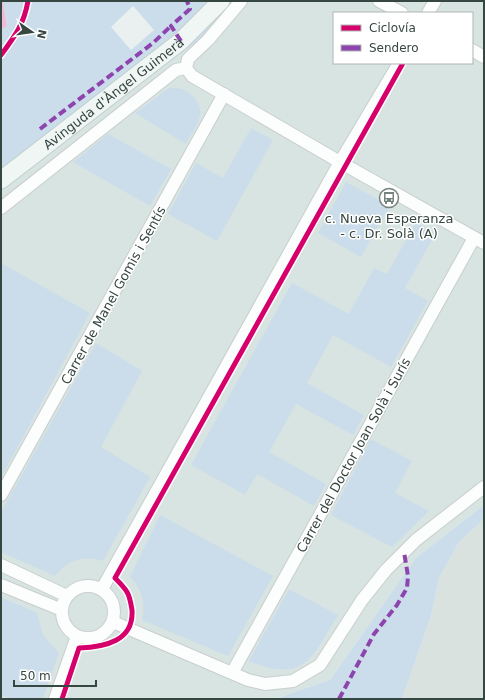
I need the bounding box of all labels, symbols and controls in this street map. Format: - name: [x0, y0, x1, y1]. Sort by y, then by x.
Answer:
- north arrow: [12, 12, 52, 52]
- legend: [333, 12, 473, 64]
- text: Ciclovía: [369, 21, 416, 35]
- text: N: [34, 28, 49, 40]
- street label: Avinguda d'Àngel Guimerà: [40, 35, 187, 153]
- text: Sendero: [369, 41, 419, 55]
- bus stop icon: c. Nueva Esperanza - c. Dr. Solà (A): [378, 187, 400, 209]
- street label: Carrer de Manel Gomis i Sentís: [58, 203, 169, 387]
- place label: c. Nueva Esperanza - c. Dr. Solà (A): [325, 211, 453, 241]
- street label: Carrer del Doctor Joan Solà i Surís: [293, 355, 414, 555]
- scale bar: [14, 662, 96, 688]
- text: 50 m: [20, 669, 51, 683]

